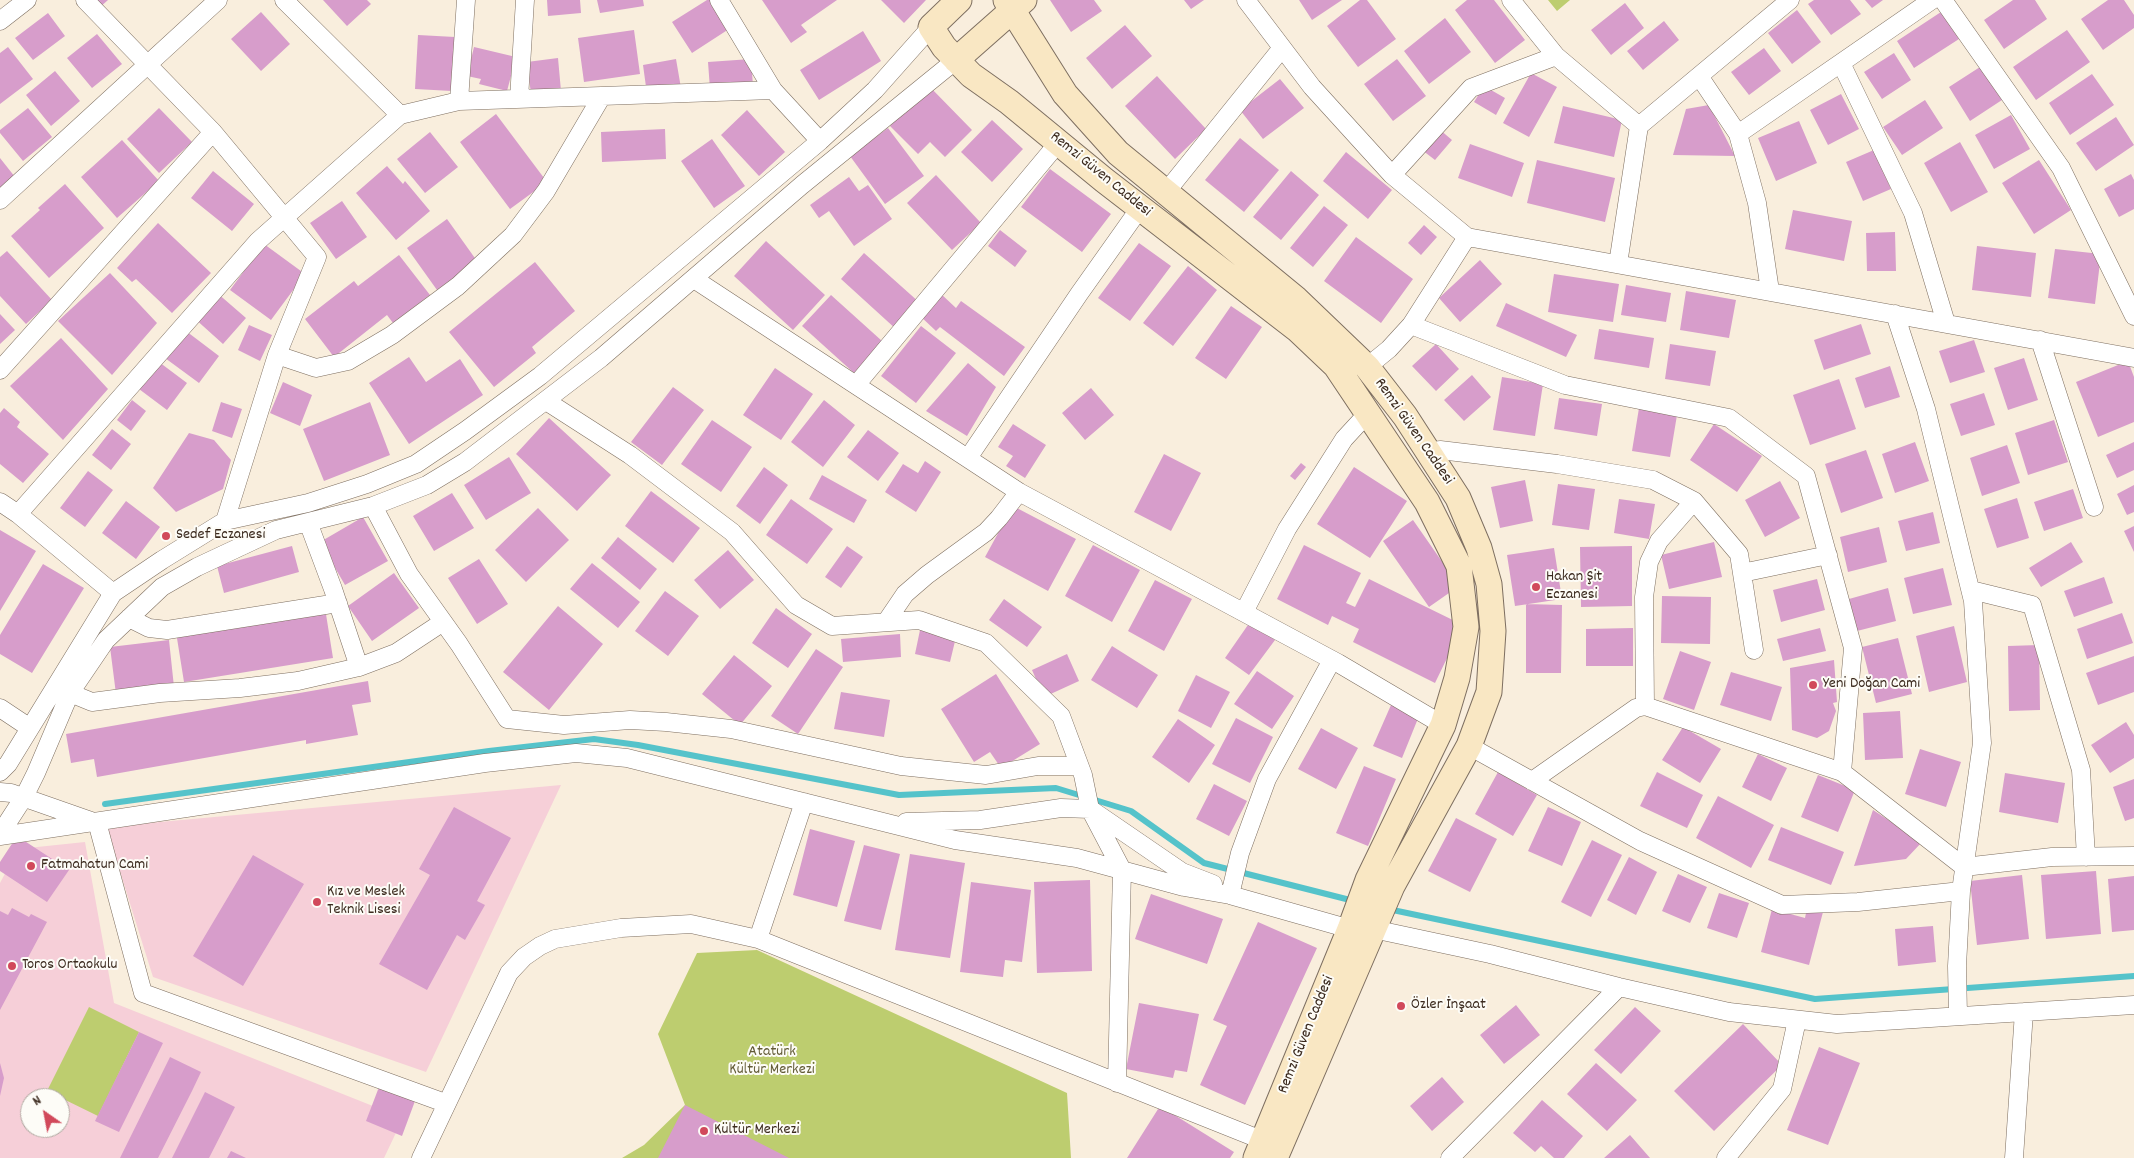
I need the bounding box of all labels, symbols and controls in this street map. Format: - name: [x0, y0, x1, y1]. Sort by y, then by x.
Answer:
- street label: Remzi Güven Caddesi: [1045, 128, 1155, 222]
- street label: Remzi Güven Caddesi: [1369, 375, 1457, 489]
- place label: Sedef Eczanesi: [176, 526, 265, 546]
- marker: Sedef Eczanesi: [160, 530, 172, 542]
- place label: Hakan Şit Eczanesi: [1546, 568, 1602, 606]
- marker: Hakan Şit Eczanesi: [1530, 581, 1542, 593]
- place label: Yeni Doğan Cami: [1823, 675, 1920, 695]
- marker: Yeni Doğan Cami: [1807, 679, 1819, 691]
- place label: Fatmahatun Cami: [41, 856, 148, 876]
- marker: Fatmahatun Cami: [25, 860, 37, 872]
- place label: Kız ve Meslek Teknik Lisesi: [327, 883, 405, 921]
- marker: Kız ve Meslek Teknik Lisesi: [311, 896, 323, 908]
- place label: Toros Ortaokulu: [22, 956, 117, 976]
- marker: Toros Ortaokulu: [6, 960, 18, 972]
- street label: Remzi Güven Caddesi: [1275, 973, 1339, 1097]
- place label: Özler İnşaat: [1411, 996, 1486, 1016]
- marker: Özler İnşaat: [1395, 1000, 1407, 1012]
- park label: Atatürk Kültür Merkezi: [729, 1043, 815, 1081]
- north arrow: [20, 1088, 70, 1138]
- text: N: [29, 1091, 46, 1112]
- place label: Kültür Merkezi: [714, 1121, 799, 1141]
- marker: Kültür Merkezi: [698, 1125, 710, 1137]

